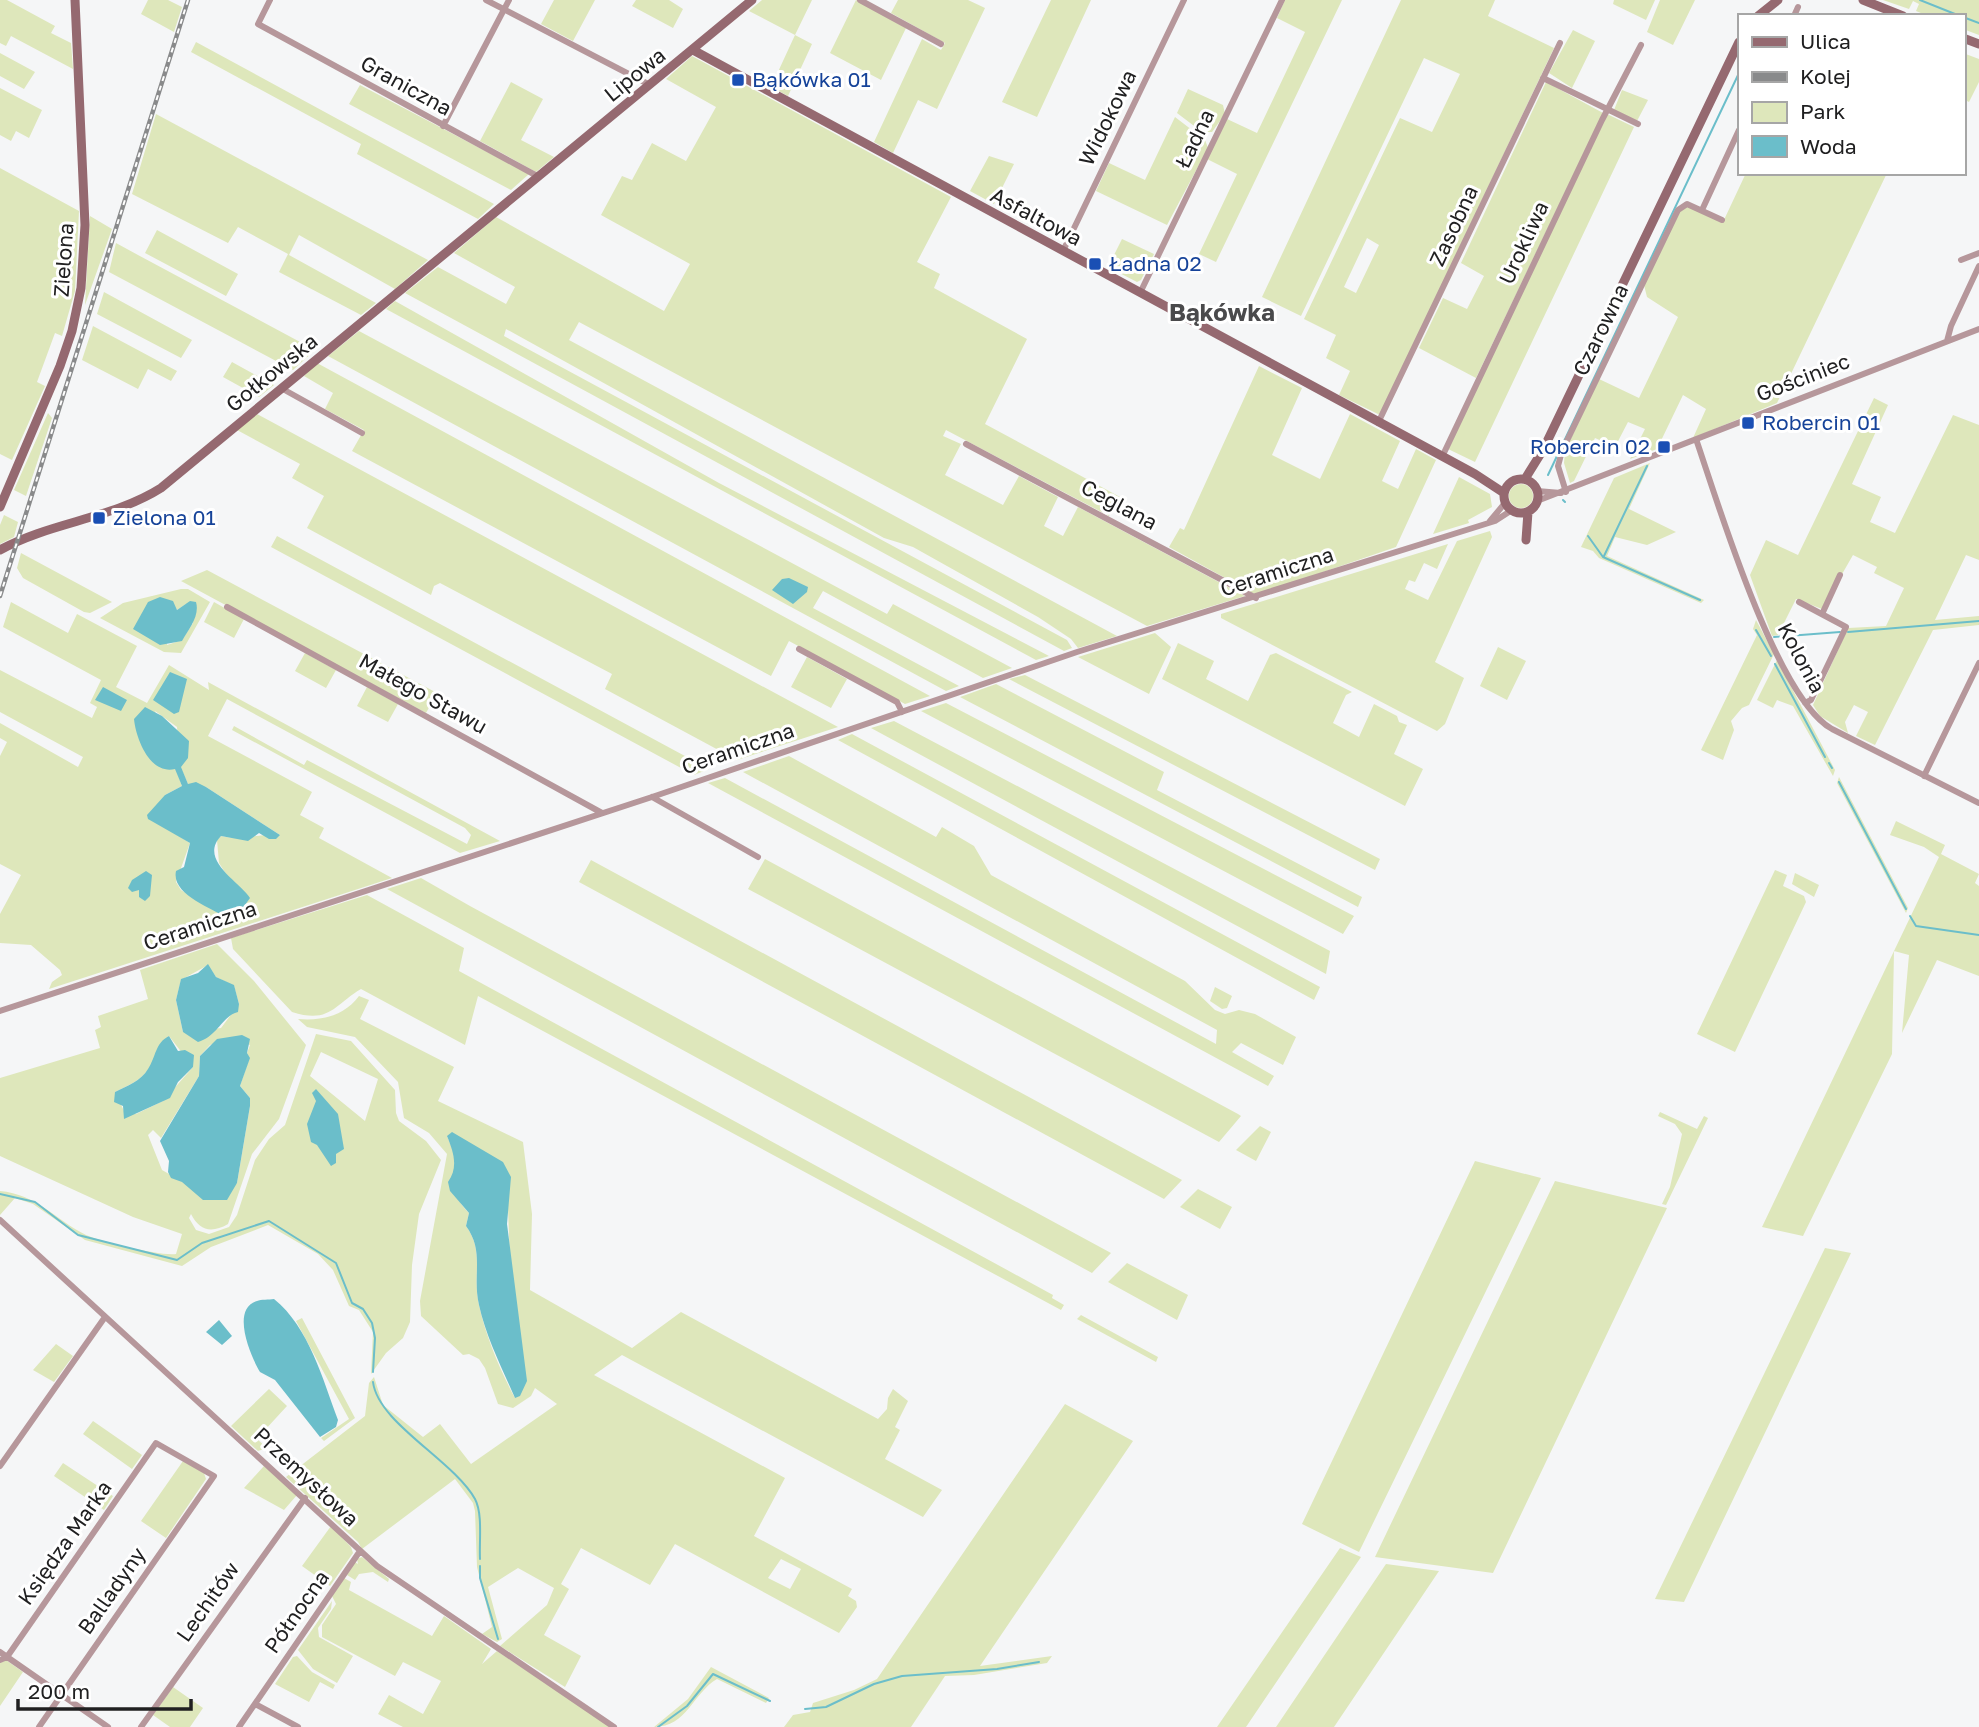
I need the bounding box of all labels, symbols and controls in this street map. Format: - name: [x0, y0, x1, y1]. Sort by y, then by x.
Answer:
- legend: [1738, 14, 1965, 175]
- text: Ulica: [1800, 28, 1851, 54]
- street label: Lipowa: [598, 42, 670, 107]
- street label: Graniczna: [356, 49, 457, 121]
- text: Kolej: [1800, 63, 1851, 89]
- street label: Widokowa: [1073, 65, 1141, 170]
- place label: Bąkówka 01: [752, 66, 871, 92]
- marker: Bąkówka 01: [730, 72, 746, 88]
- text: Park: [1800, 98, 1846, 124]
- street label: Ładna: [1169, 105, 1219, 172]
- text: Woda: [1800, 133, 1857, 159]
- street label: Asfaltowa: [986, 181, 1087, 251]
- street label: Zasobna: [1423, 181, 1483, 270]
- street label: Urokliwa: [1493, 197, 1554, 288]
- street label: Zielona: [47, 222, 79, 298]
- place label: Ładna 02: [1109, 250, 1202, 276]
- marker: Ładna 02: [1087, 256, 1103, 272]
- street label: Czarowna: [1567, 279, 1633, 380]
- district label: Bąkówka: [1169, 297, 1275, 326]
- street label: Gołkowska: [220, 327, 322, 417]
- street label: Gościniec: [1752, 347, 1853, 407]
- place label: Robercin 01: [1762, 409, 1880, 435]
- marker: Robercin 01: [1740, 415, 1756, 431]
- place label: Robercin 02: [1530, 433, 1650, 459]
- marker: Robercin 02: [1656, 439, 1672, 455]
- street label: Ceglana: [1077, 473, 1162, 535]
- place label: Zielona 01: [113, 504, 216, 530]
- marker: Zielona 01: [91, 510, 107, 526]
- street label: Ceramiczna: [1217, 541, 1337, 602]
- street label: Kolonia: [1773, 618, 1831, 697]
- street label: Małego Stawu: [355, 647, 492, 739]
- street label: Ceramiczna: [678, 717, 797, 779]
- street label: Ceramiczna: [140, 895, 260, 956]
- street label: Przemysłowa: [249, 1421, 365, 1531]
- street label: Księdza Marka: [12, 1475, 117, 1610]
- street label: Balladyny: [72, 1542, 151, 1639]
- street label: Lechitów: [170, 1556, 244, 1646]
- street label: Północna: [258, 1565, 334, 1658]
- scale bar: [18, 1668, 191, 1712]
- text: 200 m: [28, 1678, 90, 1704]

